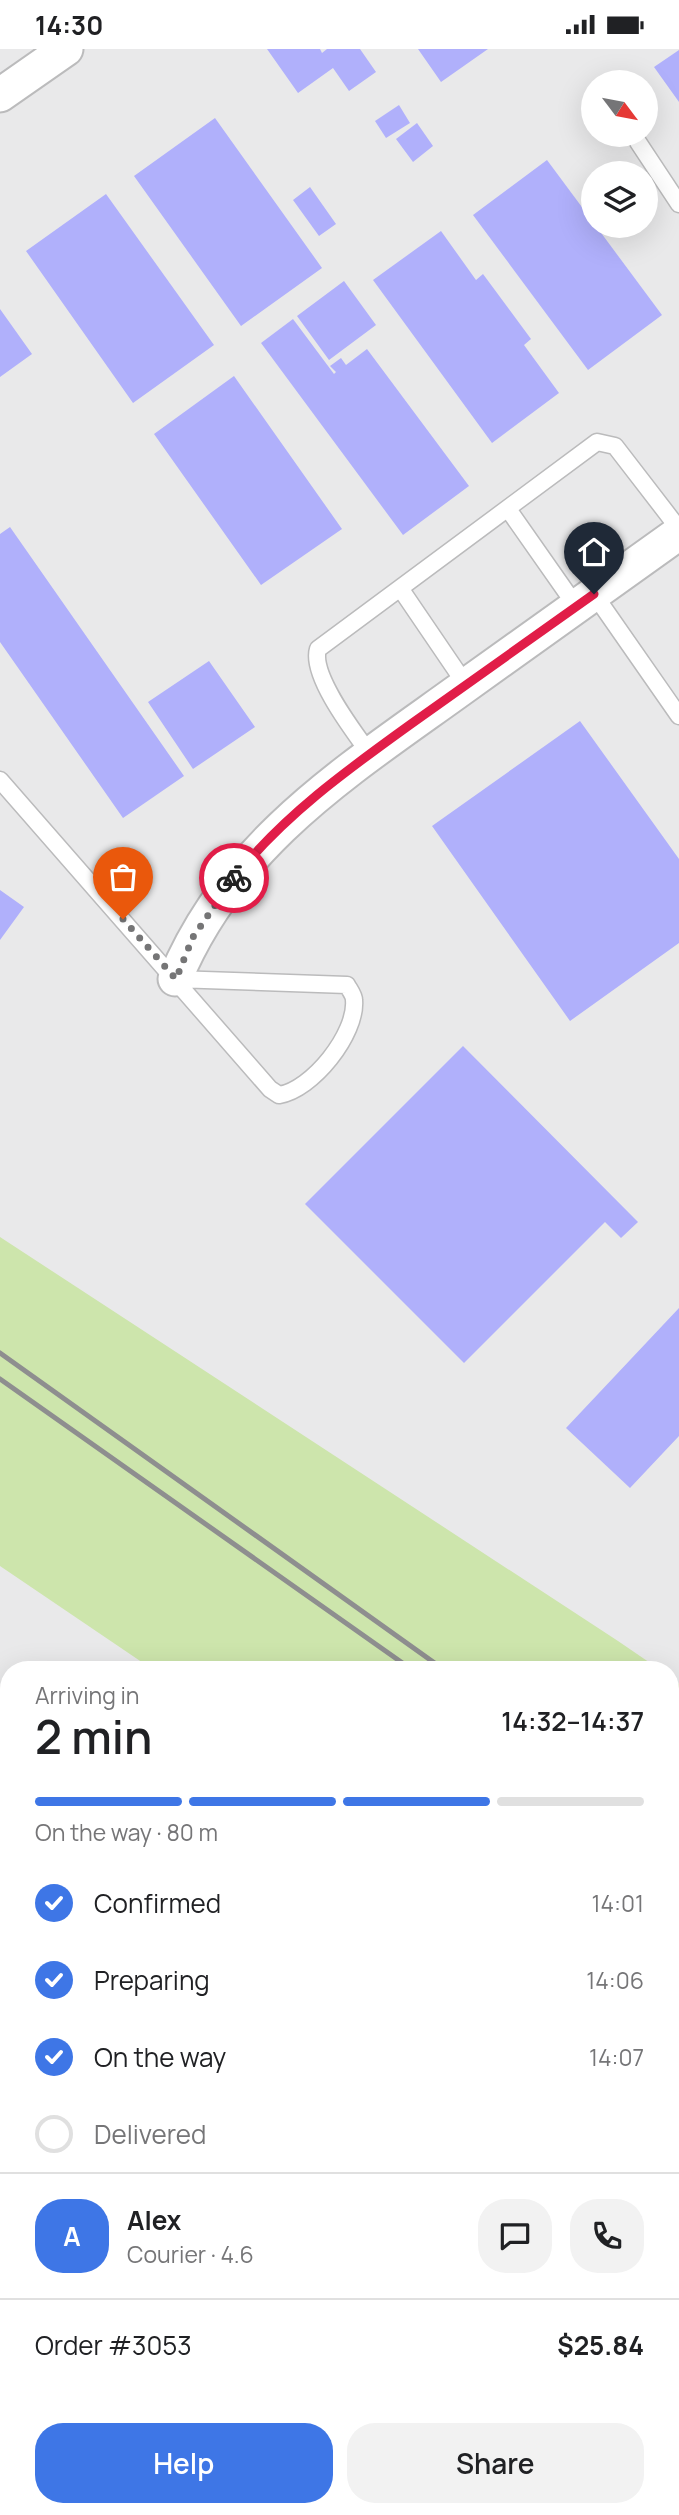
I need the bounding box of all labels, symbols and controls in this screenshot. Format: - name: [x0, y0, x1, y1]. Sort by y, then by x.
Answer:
- text: 14:30: [35, 7, 103, 43]
- north arrow: [581, 70, 658, 147]
- map controls: [581, 70, 658, 238]
- button: layers: [581, 161, 658, 238]
- pin: [564, 522, 624, 594]
- icon: home: [575, 533, 613, 571]
- courier: [199, 843, 269, 913]
- pin: [93, 847, 153, 919]
- icon: bag: [104, 858, 142, 896]
- icon: bike: [215, 859, 253, 897]
- text: Arriving in: [35, 1679, 140, 1711]
- text: 14:32–14:37: [501, 1703, 644, 1739]
- text: 2 min: [35, 1705, 152, 1768]
- text: On the way · 80 m: [35, 1816, 218, 1848]
- icon: check: [35, 1884, 73, 1922]
- text: Confirmed: [94, 1885, 221, 1921]
- text: 14:01: [592, 1887, 644, 1919]
- icon: check: [35, 1961, 73, 1999]
- text: Preparing: [94, 1962, 210, 1998]
- text: 14:06: [586, 1964, 644, 1996]
- icon: check: [35, 2038, 73, 2076]
- text: On the way: [94, 2039, 226, 2075]
- text: 14:07: [589, 2041, 644, 2073]
- text: Delivered: [94, 2116, 206, 2152]
- button: chat: [478, 2199, 552, 2273]
- button: phone: [570, 2199, 644, 2273]
- text: Alex: [127, 2202, 181, 2238]
- text: A: [63, 2218, 81, 2254]
- text: Courier · 4.6: [127, 2238, 254, 2270]
- text: Order #3053: [35, 2327, 192, 2363]
- text: $25.84: [557, 2327, 644, 2363]
- button: Help: [35, 2423, 333, 2503]
- button: Share: [347, 2423, 644, 2503]

